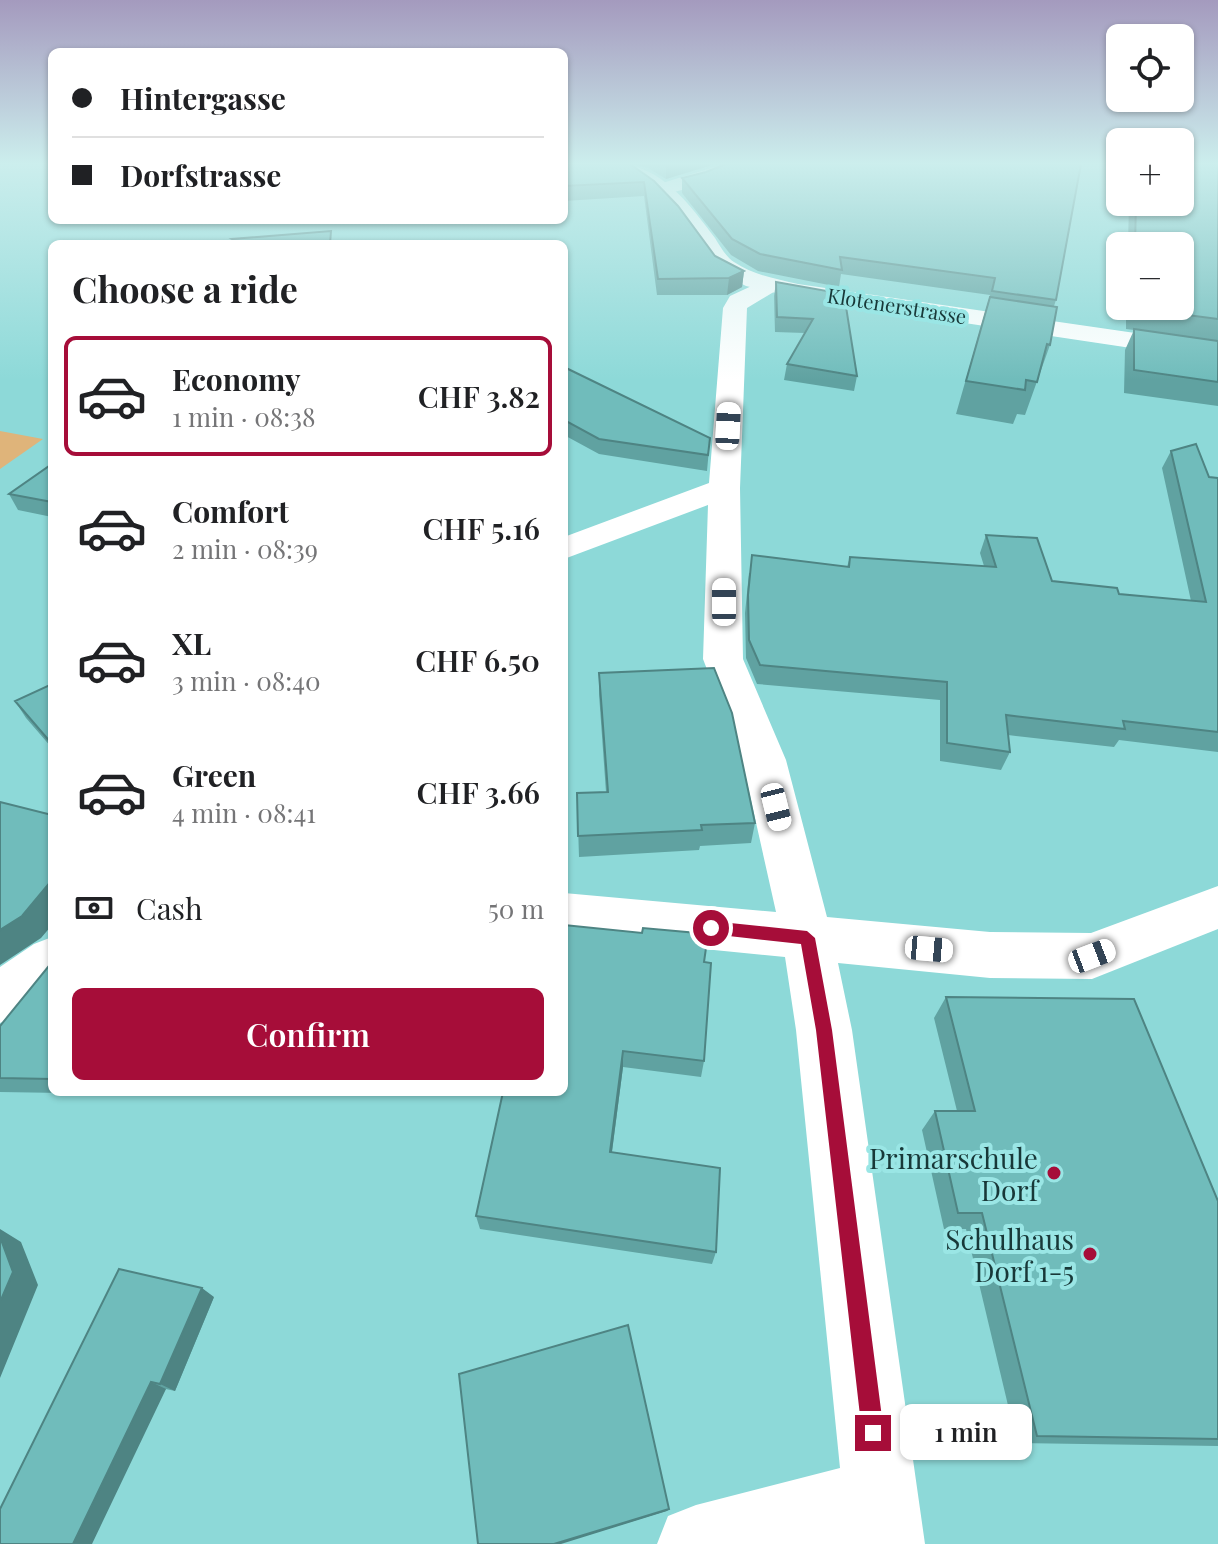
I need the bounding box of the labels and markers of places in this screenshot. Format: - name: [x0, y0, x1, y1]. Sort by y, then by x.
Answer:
- place label: Primarschule Dorf: [869, 1139, 1041, 1208]
- marker: Primarschule Dorf: [1045, 1164, 1063, 1182]
- place label: Schulhaus Dorf 1-5: [945, 1220, 1074, 1289]
- marker: Schulhaus Dorf 1-5: [1081, 1245, 1099, 1263]

